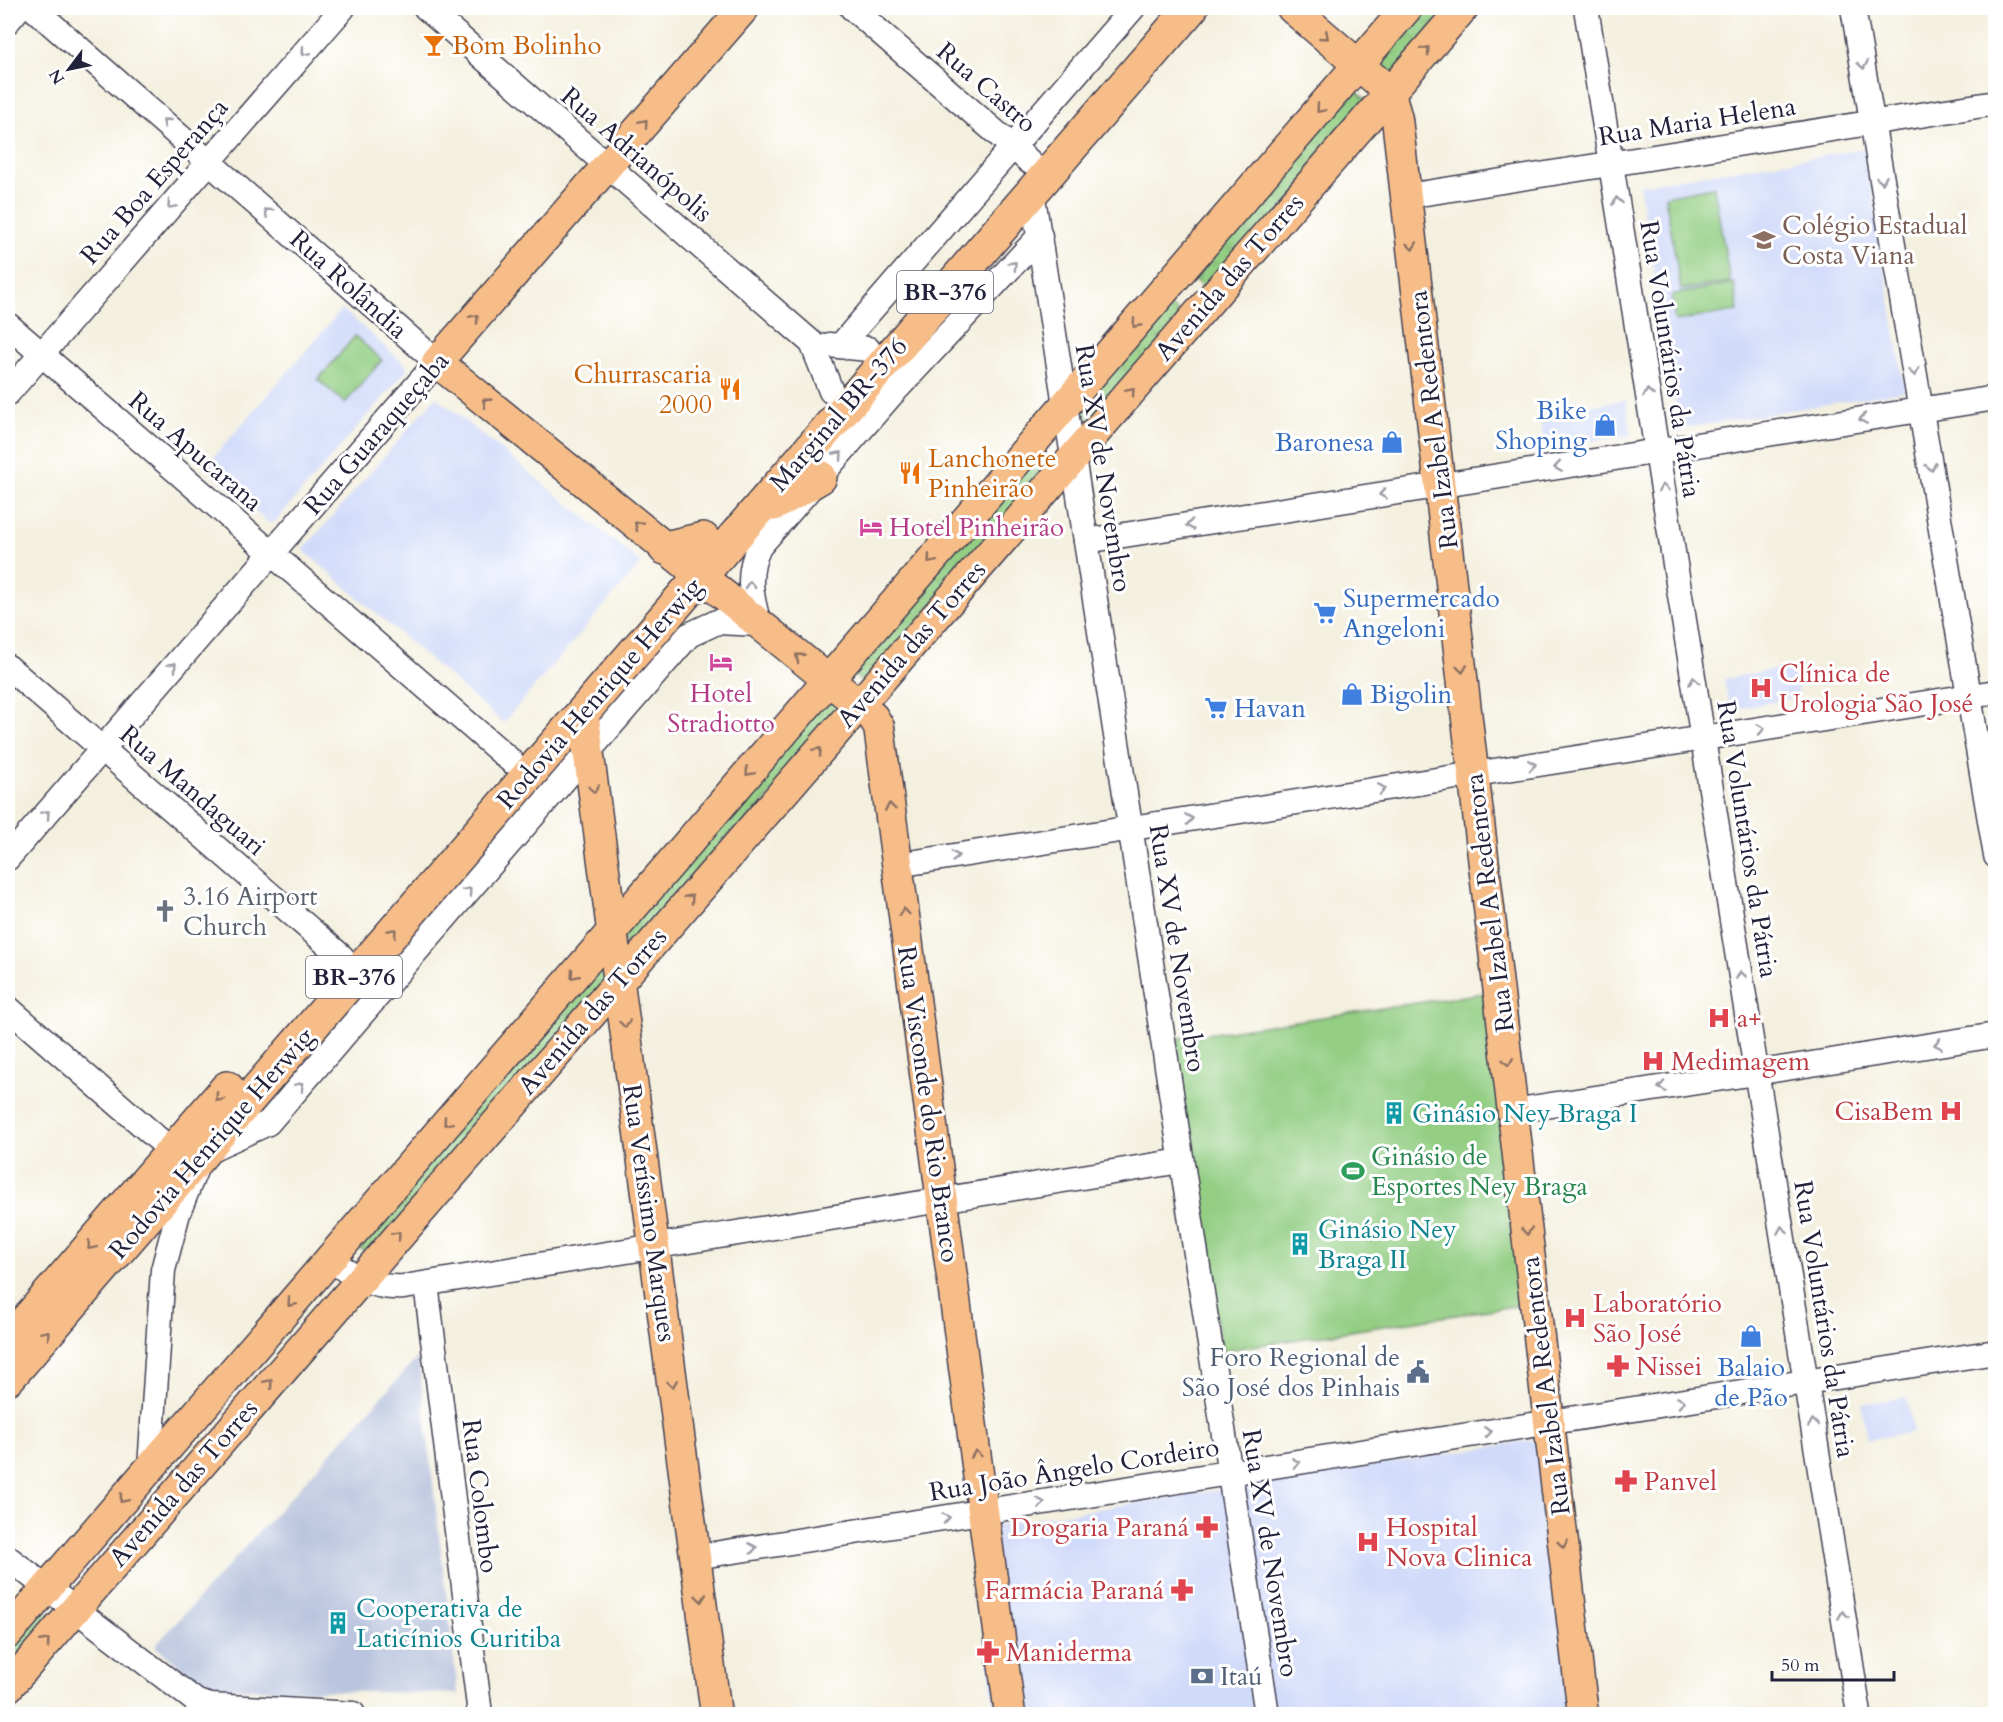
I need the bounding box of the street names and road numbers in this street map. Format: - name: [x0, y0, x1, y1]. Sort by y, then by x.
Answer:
- street label: Rua Castro: [929, 34, 1044, 141]
- street label: Rua Adrianópolis: [553, 79, 720, 230]
- street label: Rua Maria Helena: [1596, 89, 1798, 154]
- street label: Rua Boa Esperança: [72, 91, 236, 272]
- street label: Avenida das Torres: [1147, 186, 1312, 368]
- street label: Rua Voluntários da Pátria: [1631, 218, 1710, 500]
- street label: Rua Rolândia: [282, 222, 415, 347]
- road number: BR-376: [897, 271, 993, 313]
- street label: Rua Izabel A Redentora: [1400, 289, 1467, 551]
- street label: Marginal BR-376: [762, 330, 915, 499]
- street label: Rua XV de Novembro: [1067, 342, 1140, 594]
- street label: Rua Guaraqueçaba: [296, 344, 457, 522]
- street label: Rua Apucarana: [121, 383, 270, 519]
- street label: Avenida das Torres: [829, 553, 994, 735]
- street label: Rodovia Henrique Herwig: [489, 570, 710, 817]
- street label: Rua Voluntários da Pátria: [1708, 698, 1787, 980]
- street label: Rua Mandaguari: [112, 717, 273, 864]
- street label: Rua Izabel A Redentora: [1456, 772, 1523, 1034]
- street label: Rua XV de Novembro: [1141, 822, 1214, 1074]
- street label: Avenida das Torres: [510, 920, 675, 1102]
- street label: Rua Visconde do Rio Branco: [889, 944, 968, 1265]
- road number: BR-376: [306, 956, 402, 998]
- street label: Rodovia Henrique Herwig: [101, 1020, 322, 1267]
- street label: Rua Veríssimo Marques: [614, 1082, 685, 1344]
- street label: Rua Voluntários da Pátria: [1785, 1178, 1864, 1460]
- street label: Rua Izabel A Redentora: [1512, 1255, 1579, 1517]
- street label: Avenida das Torres: [101, 1392, 266, 1574]
- street label: Rua Colombo: [454, 1417, 507, 1575]
- street label: Rua XV de Novembro: [1234, 1427, 1307, 1679]
- street label: Rua João Ângelo Cordeiro: [927, 1429, 1221, 1510]

